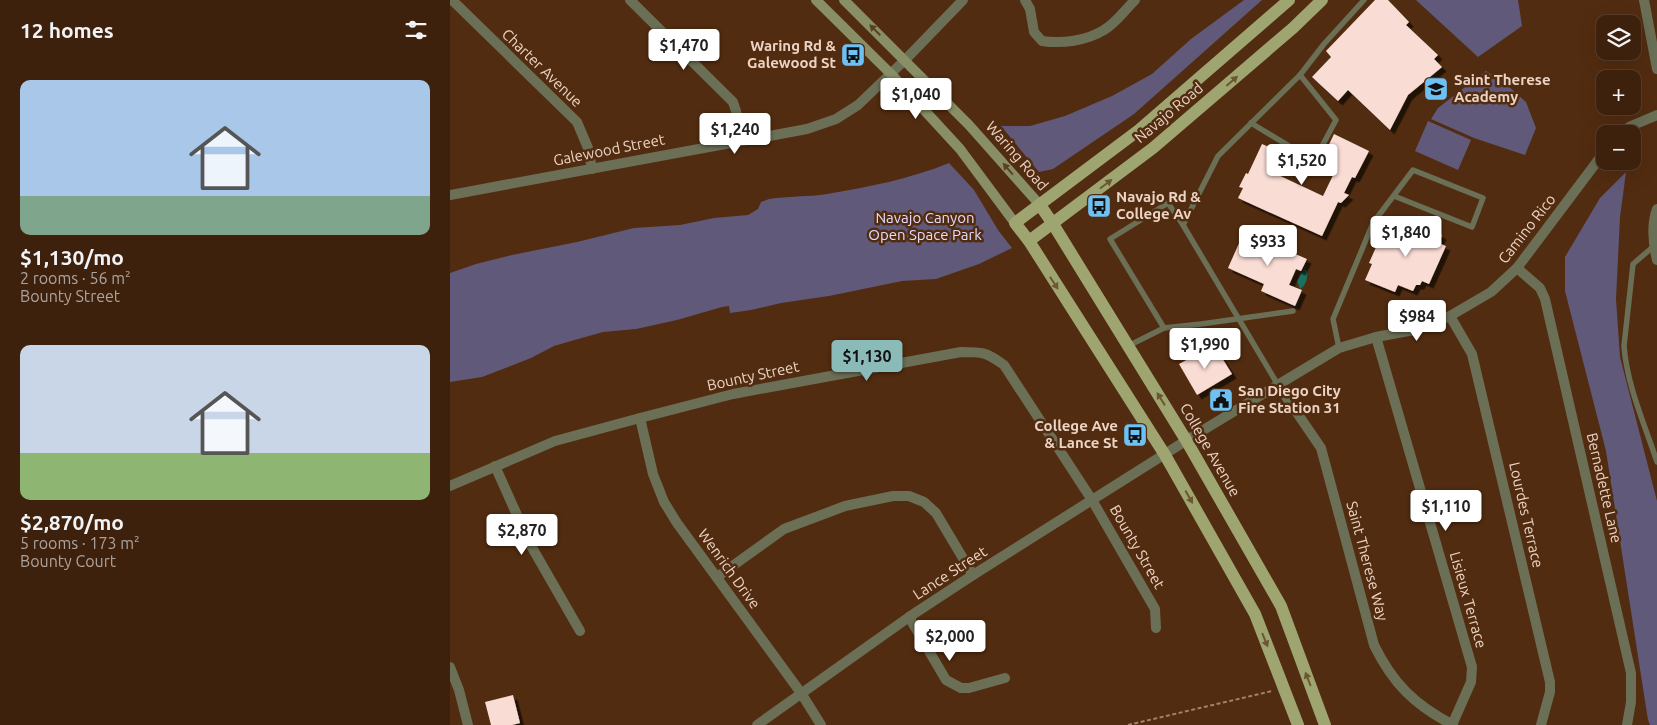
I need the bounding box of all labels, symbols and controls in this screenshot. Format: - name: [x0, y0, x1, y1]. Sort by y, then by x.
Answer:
- map controls: [1596, 15, 1641, 170]
- button: layers: [1596, 15, 1641, 60]
- icon: filters: [402, 16, 430, 44]
- text: 12 homes: [20, 18, 114, 42]
- one-way arrow: [869, 24, 881, 36]
- street label: Charter Avenue: [499, 25, 586, 110]
- pin: $1,470: [643, 28, 725, 71]
- text: $1,470: [659, 36, 709, 54]
- place label: Waring Rd & Galewood St: [747, 37, 837, 71]
- bus stop icon: Waring Rd & Galewood St: [840, 42, 866, 68]
- button: +: [1596, 70, 1641, 115]
- place label: Saint Therese Academy: [1454, 71, 1551, 105]
- one-way arrow: [1225, 75, 1238, 86]
- school or university icon: Saint Therese Academy: [1423, 76, 1449, 102]
- pin: $1,040: [875, 78, 957, 120]
- street label: Navajo Road: [1131, 79, 1206, 146]
- text: $1,040: [891, 85, 941, 103]
- pin: $1,240: [694, 112, 776, 155]
- icon: home: [180, 113, 270, 203]
- street label: Waring Road: [983, 118, 1052, 194]
- text: $1,240: [710, 120, 760, 138]
- button: −: [1596, 125, 1641, 170]
- street label: Galewood Street: [552, 130, 666, 169]
- pin: $1,520: [1261, 144, 1343, 186]
- text: $1,520: [1277, 151, 1327, 169]
- one-way arrow: [1002, 162, 1013, 175]
- one-way arrow: [1099, 179, 1113, 189]
- place label: Navajo Rd & College Av: [1116, 188, 1201, 222]
- street label: Camino Rico: [1494, 191, 1559, 267]
- bus stop icon: Navajo Rd & College Av: [1086, 193, 1112, 219]
- park label: Navajo Canyon Open Space Park: [868, 209, 982, 243]
- pin: $1,840: [1365, 216, 1447, 258]
- text: $1,840: [1381, 223, 1431, 241]
- pin: $933: [1238, 224, 1298, 267]
- text: $933: [1250, 232, 1286, 250]
- text: $1,130/mo: [20, 245, 124, 269]
- text: 2 rooms · 56 m²: [20, 269, 131, 287]
- one-way arrow: [1049, 276, 1059, 289]
- text: Bounty Street: [20, 287, 120, 305]
- pin: $984: [1387, 300, 1447, 342]
- text: $984: [1399, 307, 1435, 325]
- pin: $1,990: [1164, 328, 1246, 370]
- text: $1,990: [1180, 335, 1230, 353]
- pin: $1,130: [826, 340, 908, 382]
- text: $1,130: [842, 347, 892, 365]
- street label: Bounty Street: [705, 357, 801, 394]
- icon: home: [180, 378, 270, 468]
- place label: San Diego City Fire Station 31: [1238, 382, 1341, 416]
- public building icon: San Diego City Fire Station 31: [1208, 387, 1234, 413]
- one-way arrow: [1156, 392, 1165, 405]
- street label: College Avenue: [1177, 400, 1244, 499]
- place label: College Ave & Lance St: [1034, 417, 1119, 451]
- bus stop icon: College Ave & Lance St: [1122, 422, 1148, 448]
- street label: Bernadette Lane: [1584, 431, 1625, 545]
- street label: Lourdes Terrace: [1506, 460, 1547, 569]
- pin: $1,110: [1405, 490, 1487, 532]
- one-way arrow: [1184, 491, 1193, 504]
- text: $1,110: [1421, 497, 1471, 515]
- street label: Saint Therese Way: [1343, 499, 1392, 622]
- street label: Bounty Street: [1107, 502, 1168, 592]
- text: $2,870/mo: [20, 510, 124, 534]
- pin: $2,870: [481, 514, 563, 556]
- text: $2,870: [497, 521, 547, 539]
- street label: Wenrich Drive: [695, 526, 764, 612]
- text: 5 rooms · 173 m²: [20, 534, 140, 552]
- street label: Lance Street: [910, 542, 990, 603]
- street label: Lisieux Terrace: [1447, 550, 1490, 650]
- text: Bounty Court: [20, 552, 116, 570]
- pin: $2,000: [909, 620, 991, 662]
- text: $2,000: [925, 627, 975, 645]
- one-way arrow: [1262, 633, 1270, 647]
- one-way arrow: [1304, 672, 1312, 686]

